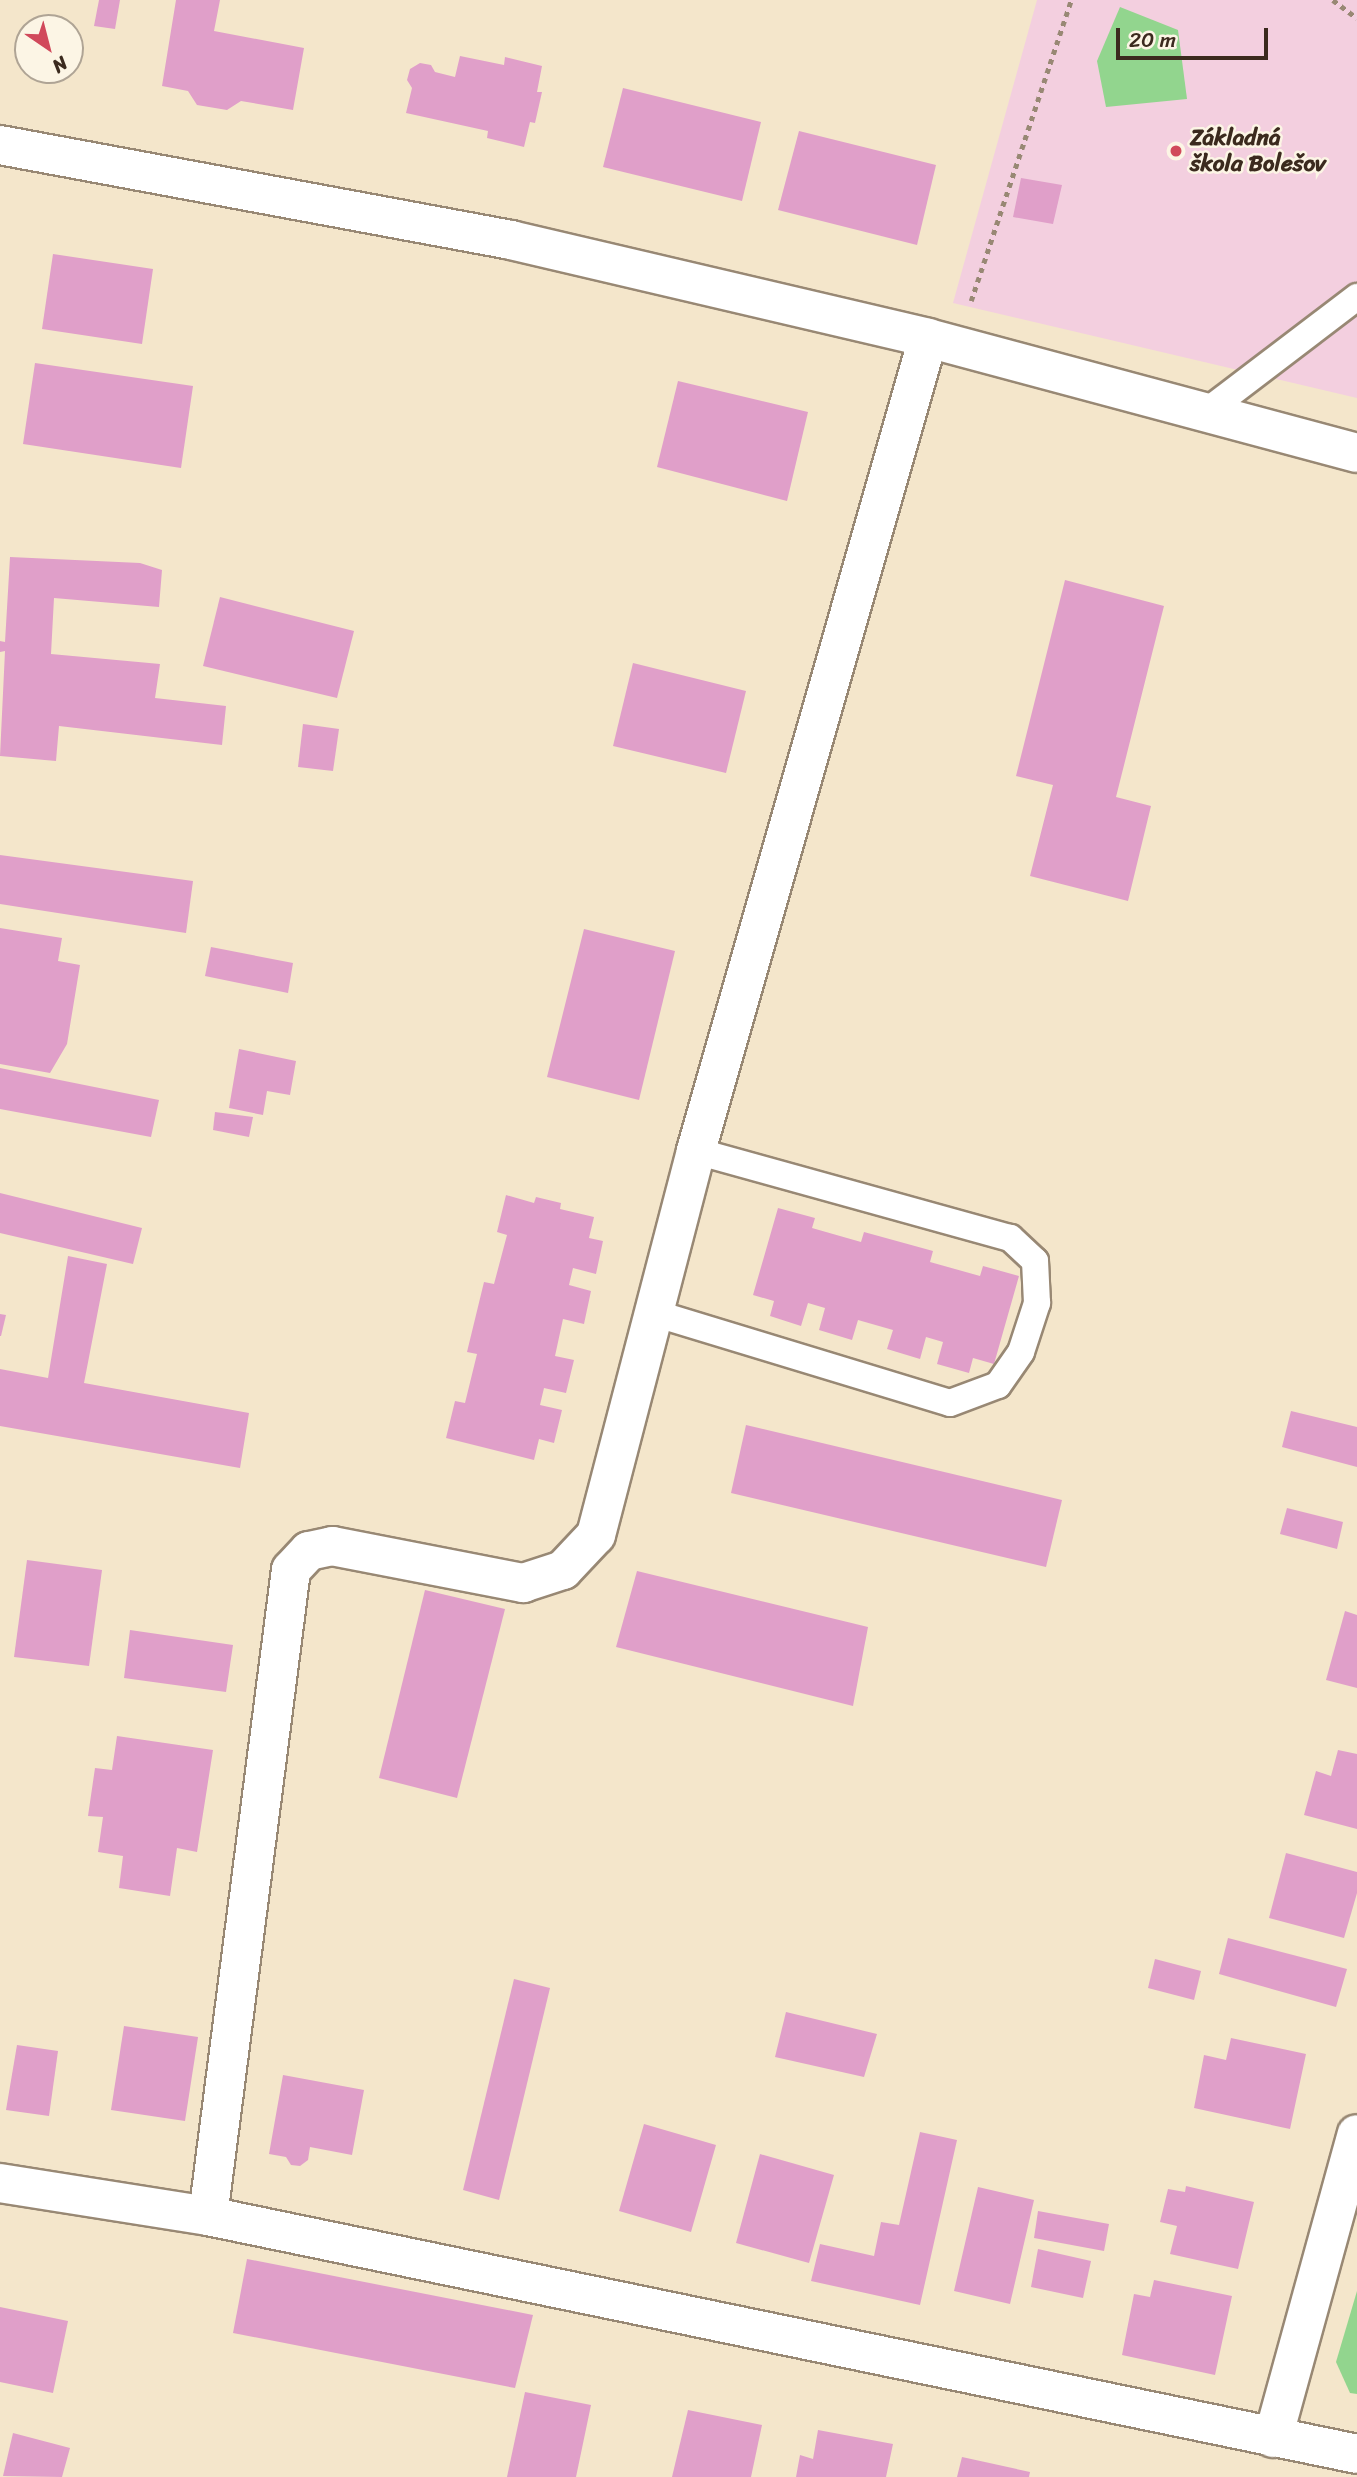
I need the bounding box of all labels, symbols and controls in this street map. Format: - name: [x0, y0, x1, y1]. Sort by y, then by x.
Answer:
- north arrow: [14, 14, 84, 84]
- scale bar: [1119, 14, 1271, 58]
- text: 20 m: [1129, 21, 1176, 59]
- text: N: [45, 48, 75, 82]
- place label: Základná škola Bolešov: [1190, 124, 1326, 178]
- marker: Základná škola Bolešov: [1168, 143, 1184, 159]

